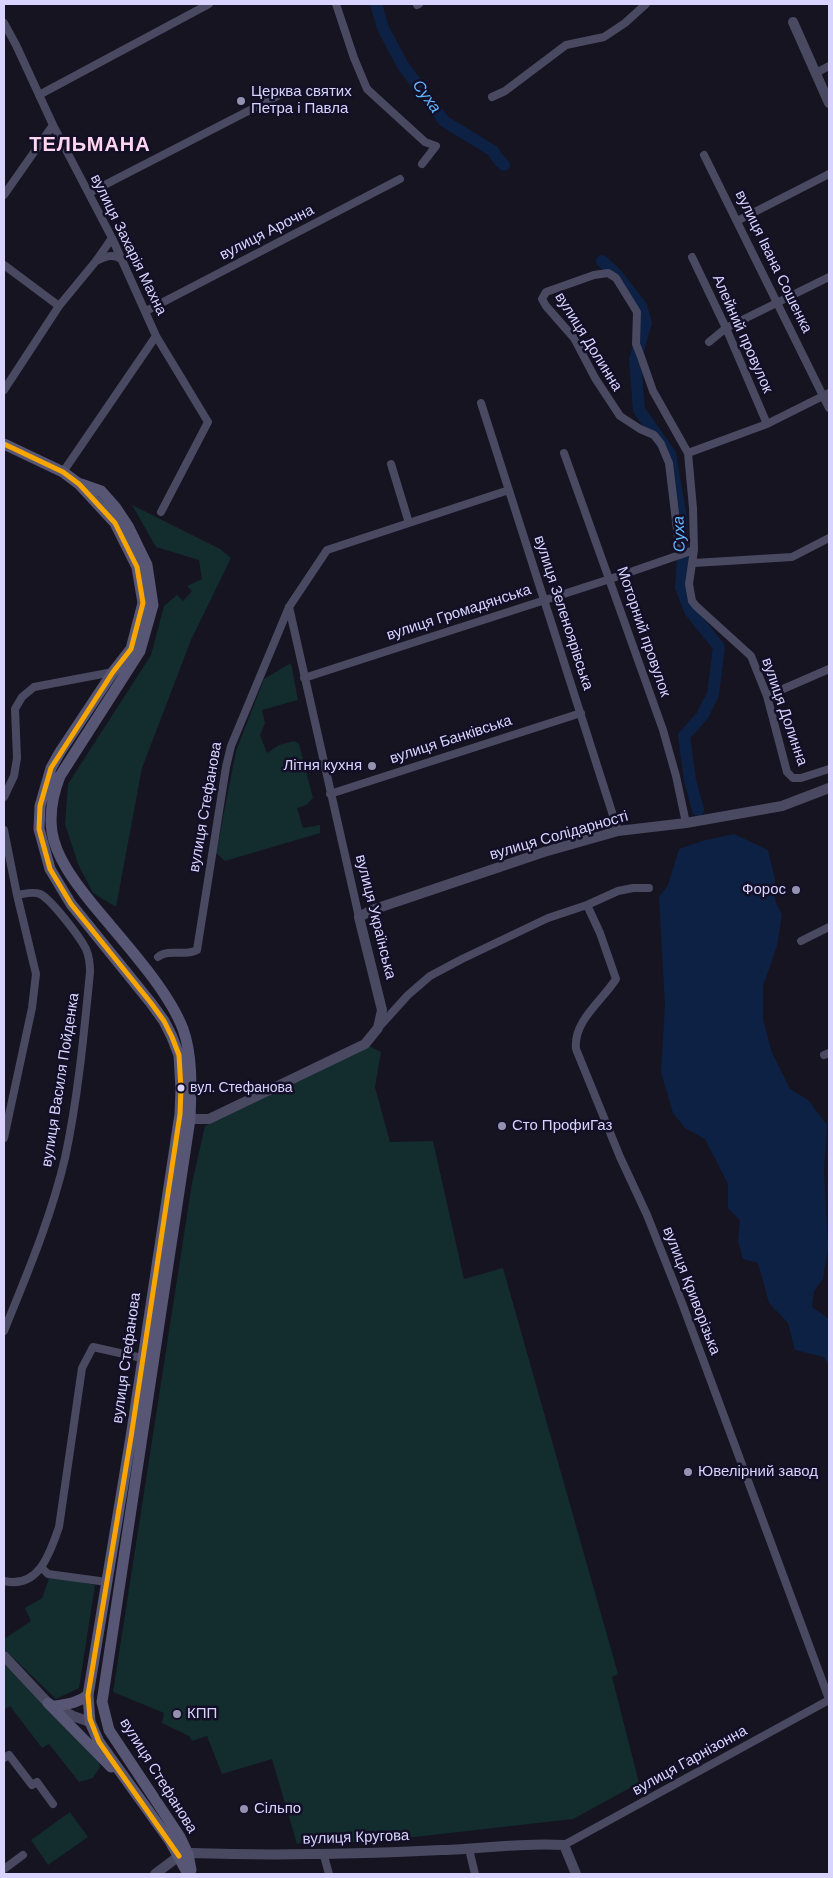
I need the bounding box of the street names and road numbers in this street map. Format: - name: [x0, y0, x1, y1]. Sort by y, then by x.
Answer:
- street label: вулиця Захарія Махна: [86, 172, 170, 318]
- street label: вулиця Івана Сошенка: [731, 188, 815, 336]
- street label: вулиця Арочна: [217, 201, 317, 265]
- street label: Алейний провулок: [708, 272, 776, 396]
- street label: вулиця Долинна: [550, 289, 626, 395]
- street label: вулиця Зеленоярівська: [530, 533, 596, 693]
- street label: Моторний провулок: [612, 565, 674, 699]
- street label: вулиця Громадянська: [384, 581, 534, 645]
- street label: вулиця Долинна: [757, 656, 811, 768]
- street label: вулиця Банківська: [388, 712, 514, 768]
- street label: вулиця Стефанова: [186, 740, 226, 874]
- street label: вулиця Солідарності: [488, 808, 630, 864]
- street label: вулиця Українська: [351, 853, 399, 981]
- street label: вулиця Василя Пойденка: [38, 992, 84, 1168]
- street label: вулиця Криворізька: [658, 1224, 724, 1358]
- street label: вулиця Стефанова: [109, 1291, 145, 1425]
- street label: вулиця Стефанова: [115, 1715, 201, 1837]
- street label: вулиця Гарнізонна: [630, 1722, 750, 1800]
- street label: вулиця Кругова: [302, 1827, 410, 1849]

